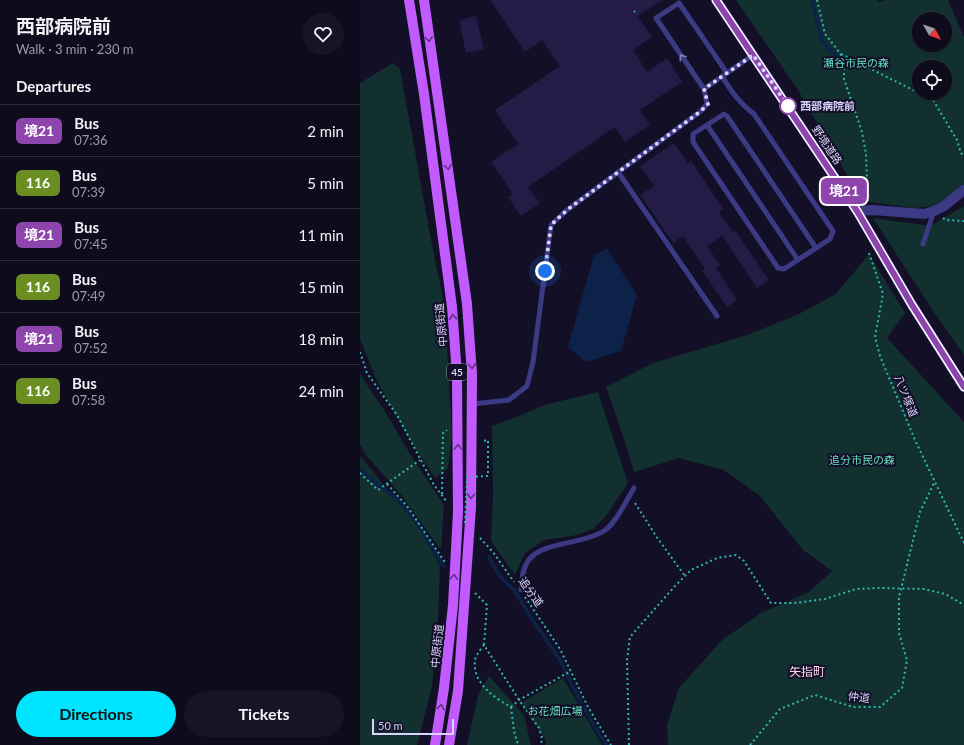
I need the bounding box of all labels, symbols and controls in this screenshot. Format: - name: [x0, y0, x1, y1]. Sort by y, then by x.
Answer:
- north arrow: [912, 12, 952, 52]
- map controls: [912, 12, 952, 100]
- button: heart: [302, 13, 344, 55]
- text: 西部病院前: [16, 14, 111, 37]
- one-way arrow: [424, 36, 433, 42]
- text: Walk · 3 min · 230 m: [16, 41, 134, 57]
- one-way arrow: [679, 54, 687, 61]
- park label: 瀬谷市民の森: [823, 56, 889, 69]
- button: locate: [912, 60, 952, 100]
- text: Departures: [16, 77, 91, 95]
- marker: 西部病院前: [779, 97, 797, 115]
- place label: 西部病院前: [800, 99, 855, 112]
- text: Bus: [74, 114, 99, 132]
- text: 境21: [24, 122, 54, 139]
- text: 2 min: [307, 122, 344, 140]
- street label: 野境道路: [810, 123, 845, 167]
- text: 07:36: [74, 132, 108, 148]
- one-way arrow: [443, 164, 452, 170]
- text: Bus: [72, 166, 97, 184]
- text: 116: [26, 174, 50, 191]
- text: 5 min: [307, 174, 344, 192]
- line badge: 境21: [821, 178, 867, 204]
- text: 境21: [829, 182, 859, 199]
- text: 07:39: [72, 184, 105, 200]
- text: Bus: [74, 218, 99, 236]
- text: 境21: [24, 226, 54, 243]
- text: 11 min: [298, 226, 344, 244]
- text: 07:45: [74, 236, 108, 252]
- your location: [535, 261, 555, 281]
- text: Bus: [72, 270, 97, 288]
- text: 116: [26, 278, 50, 295]
- text: 15 min: [298, 278, 344, 296]
- text: 07:49: [72, 288, 105, 304]
- street label: 中原街道: [432, 303, 449, 348]
- one-way arrow: [449, 314, 458, 320]
- text: Bus: [74, 322, 99, 340]
- text: 境21: [24, 330, 54, 347]
- text: 18 min: [298, 330, 344, 348]
- text: 07:52: [74, 340, 108, 356]
- one-way arrow: [467, 363, 476, 369]
- road number: 45: [447, 364, 467, 380]
- street label: 八ツ塚道: [892, 373, 921, 419]
- text: Bus: [72, 374, 97, 392]
- text: 116: [26, 382, 50, 399]
- text: 24 min: [298, 382, 344, 400]
- text: 07:58: [72, 392, 105, 408]
- one-way arrow: [454, 444, 462, 450]
- park label: 追分市民の森: [829, 453, 895, 466]
- one-way arrow: [467, 493, 475, 499]
- one-way arrow: [450, 574, 459, 580]
- street label: 追分道: [517, 574, 546, 609]
- street label: 中原街道: [428, 623, 445, 669]
- district label: 矢指町: [789, 664, 825, 679]
- street label: 仲道: [847, 689, 871, 704]
- button: Directions: [16, 691, 176, 737]
- button: Tickets: [184, 691, 344, 737]
- one-way arrow: [437, 703, 445, 710]
- park label: お花畑広場: [528, 704, 583, 717]
- scale bar: [372, 717, 454, 736]
- text: 50 m: [378, 719, 403, 732]

